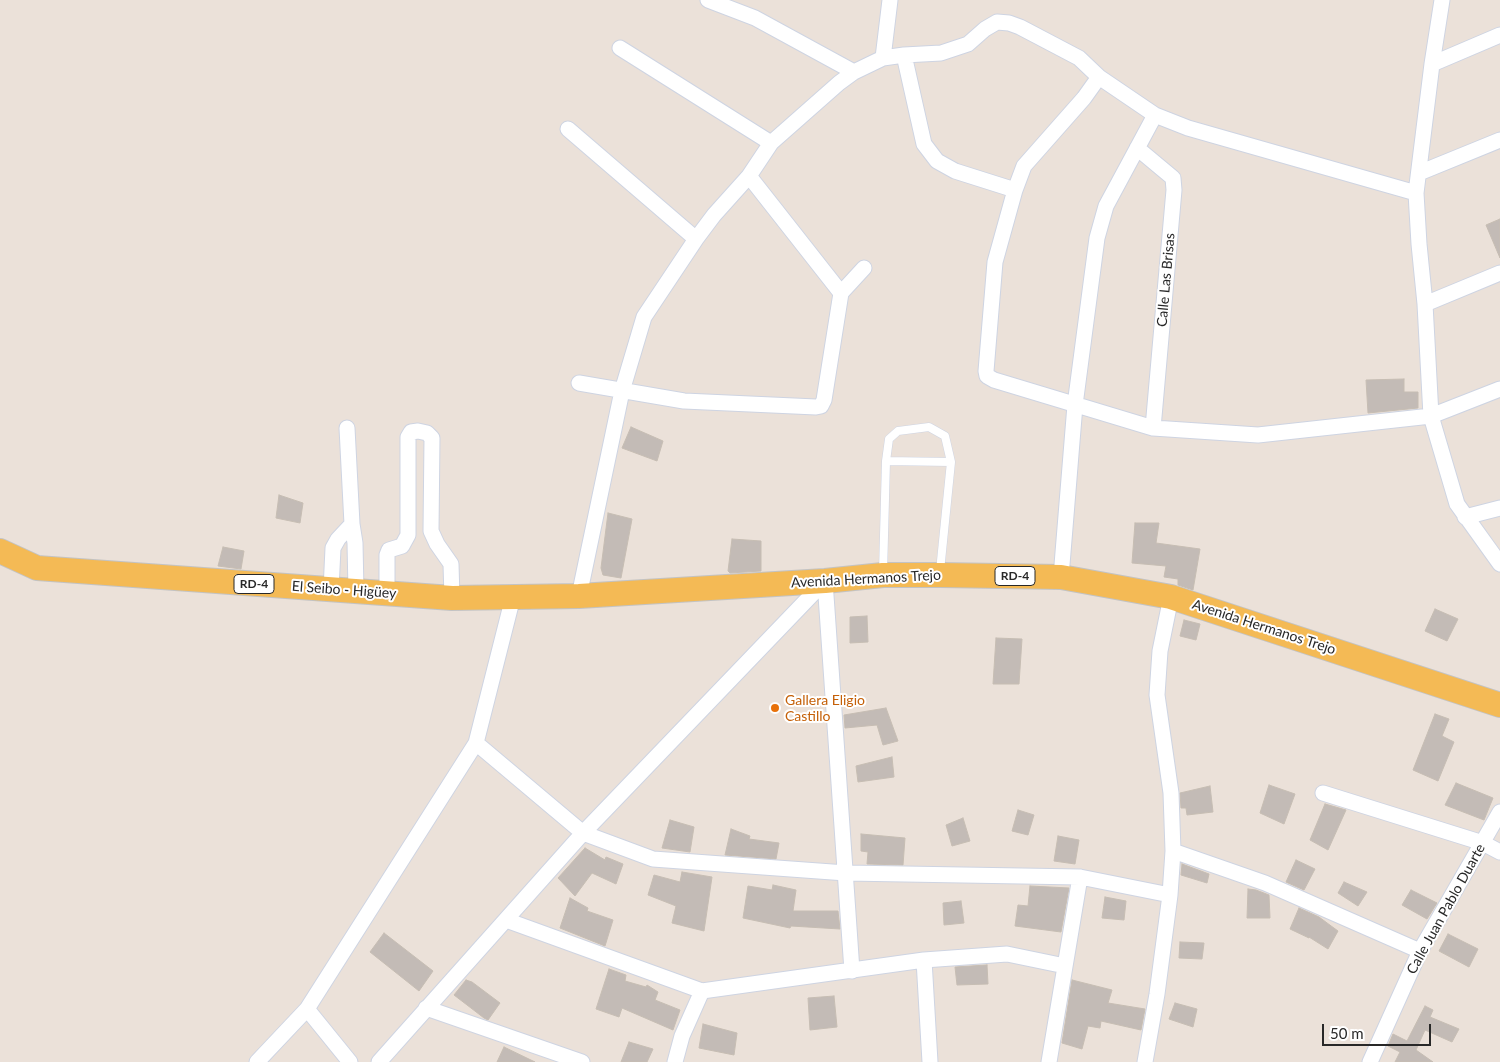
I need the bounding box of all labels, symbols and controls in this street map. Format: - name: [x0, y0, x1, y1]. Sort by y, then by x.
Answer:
- street label: Calle Las Brisas: [1154, 232, 1178, 328]
- road number: RD-4: [995, 566, 1035, 586]
- street label: Avenida Hermanos Trejo: [791, 567, 941, 591]
- road number: RD-4: [234, 574, 274, 594]
- street label: El Seibo - Higüey: [291, 578, 397, 602]
- street label: Avenida Hermanos Trejo: [1190, 596, 1338, 658]
- place label: Gallera Eligio Castillo: [785, 692, 865, 724]
- marker: Gallera Eligio Castillo: [769, 702, 781, 714]
- street label: Calle Juan Pablo Duarte: [1403, 841, 1489, 977]
- scale bar: [1325, 1014, 1434, 1046]
- text: 50 m: [1330, 1024, 1364, 1042]

